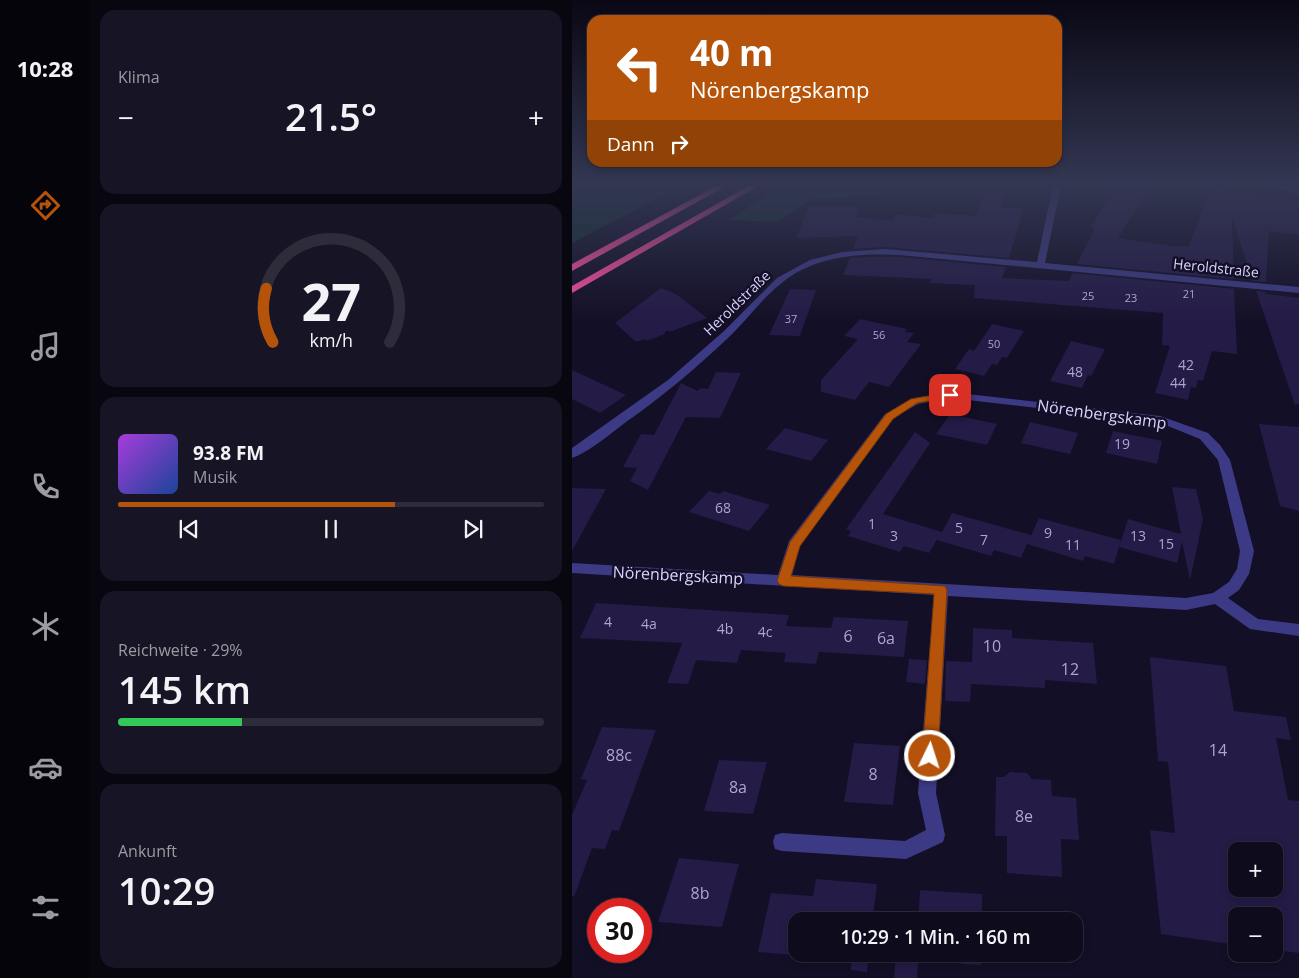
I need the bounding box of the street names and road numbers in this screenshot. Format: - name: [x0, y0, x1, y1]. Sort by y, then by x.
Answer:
- street label: Heroldstraße: [1172, 254, 1260, 281]
- street label: Heroldstraße: [699, 266, 774, 339]
- street label: Nörenbergskamp: [1036, 394, 1168, 434]
- street label: Nörenbergskamp: [612, 561, 744, 589]

